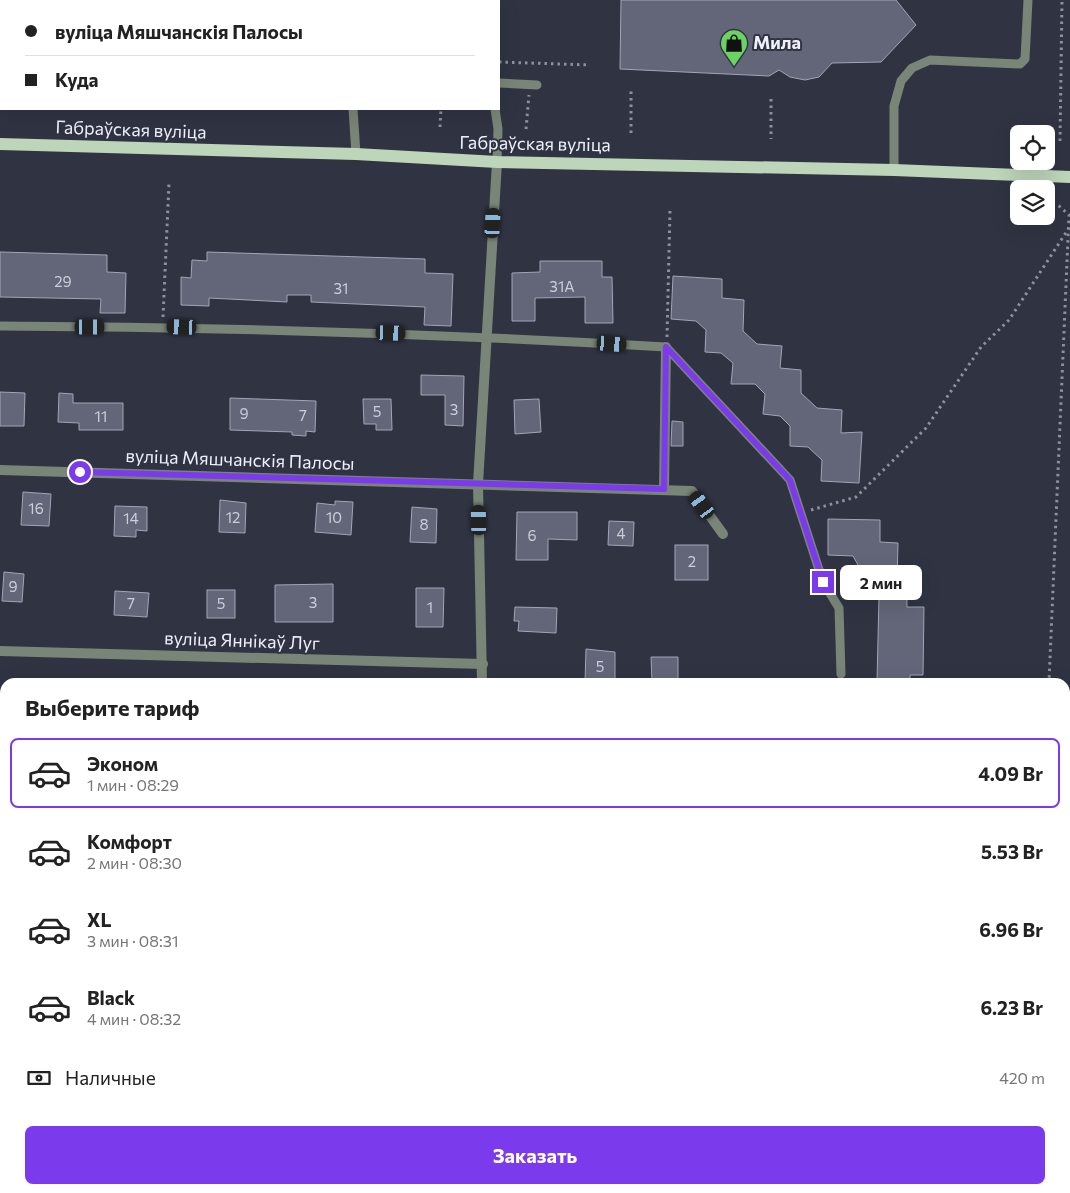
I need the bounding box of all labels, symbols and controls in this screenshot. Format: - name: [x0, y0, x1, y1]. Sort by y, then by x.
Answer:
- text: вуліца Мяшчанскія Палосы: [55, 20, 303, 43]
- shop icon: Мила: [719, 28, 749, 67]
- place label: Мила: [753, 31, 801, 53]
- text: Куда: [55, 68, 99, 91]
- street label: Габраўская вуліца: [55, 115, 207, 143]
- map controls: [1010, 125, 1055, 225]
- button: locate: [1010, 125, 1055, 170]
- street label: Габраўская вуліца: [459, 131, 611, 155]
- button: layers: [1010, 180, 1055, 225]
- car: [484, 208, 501, 238]
- house number: 29: [54, 272, 72, 290]
- house number: 31А: [549, 277, 575, 295]
- house number: 31: [334, 279, 348, 297]
- car: [166, 319, 197, 335]
- car: [75, 320, 105, 335]
- car: [375, 325, 406, 341]
- car: [596, 335, 627, 353]
- house number: 3: [450, 400, 458, 418]
- house number: 5: [373, 402, 381, 420]
- house number: 9: [239, 404, 249, 422]
- house number: 7: [299, 406, 307, 424]
- house number: 11: [95, 407, 107, 425]
- street label: вуліца Мяшчанскія Палосы: [125, 444, 355, 474]
- route start: [69, 461, 91, 483]
- car: [687, 488, 716, 522]
- house number: 16: [28, 499, 44, 517]
- car: [471, 505, 486, 535]
- house number: 12: [226, 508, 240, 526]
- house number: 10: [326, 508, 342, 526]
- house number: 14: [123, 509, 139, 527]
- house number: 8: [419, 515, 429, 533]
- house number: 4: [617, 524, 626, 542]
- house number: 6: [527, 526, 537, 544]
- house number: 2: [688, 552, 696, 570]
- callout: 2 мин: [840, 564, 923, 600]
- route end: [812, 571, 834, 593]
- text: 2 мин: [860, 573, 902, 592]
- house number: 9: [8, 577, 18, 595]
- house number: 3: [309, 593, 317, 611]
- house number: 7: [127, 594, 135, 612]
- house number: 5: [217, 594, 225, 612]
- house number: 1: [427, 598, 433, 616]
- street label: вуліца Яннікаў Луг: [164, 626, 320, 654]
- house number: 5: [596, 657, 604, 675]
- text: Выберите тариф: [25, 694, 199, 721]
- icon: car: [27, 751, 72, 796]
- text: Эконом: [87, 752, 158, 775]
- text: 4.09 Br: [978, 762, 1043, 785]
- text: 1 мин · 08:29: [87, 775, 179, 794]
- icon: car: [27, 829, 72, 874]
- text: Комфорт: [87, 830, 172, 853]
- text: 5.53 Br: [981, 840, 1043, 863]
- text: 2 мин · 08:30: [87, 853, 182, 872]
- icon: car: [27, 907, 72, 952]
- text: XL: [87, 908, 112, 931]
- text: 6.96 Br: [979, 918, 1043, 941]
- text: 3 мин · 08:31: [87, 931, 179, 950]
- icon: car: [27, 985, 72, 1030]
- text: Black: [87, 986, 135, 1009]
- text: 6.23 Br: [981, 996, 1043, 1019]
- text: 4 мин · 08:32: [87, 1009, 181, 1028]
- icon: cash: [25, 1064, 53, 1092]
- text: Наличные: [65, 1066, 156, 1089]
- text: 420 m: [999, 1068, 1045, 1087]
- button: Заказать: [25, 1126, 1045, 1184]

